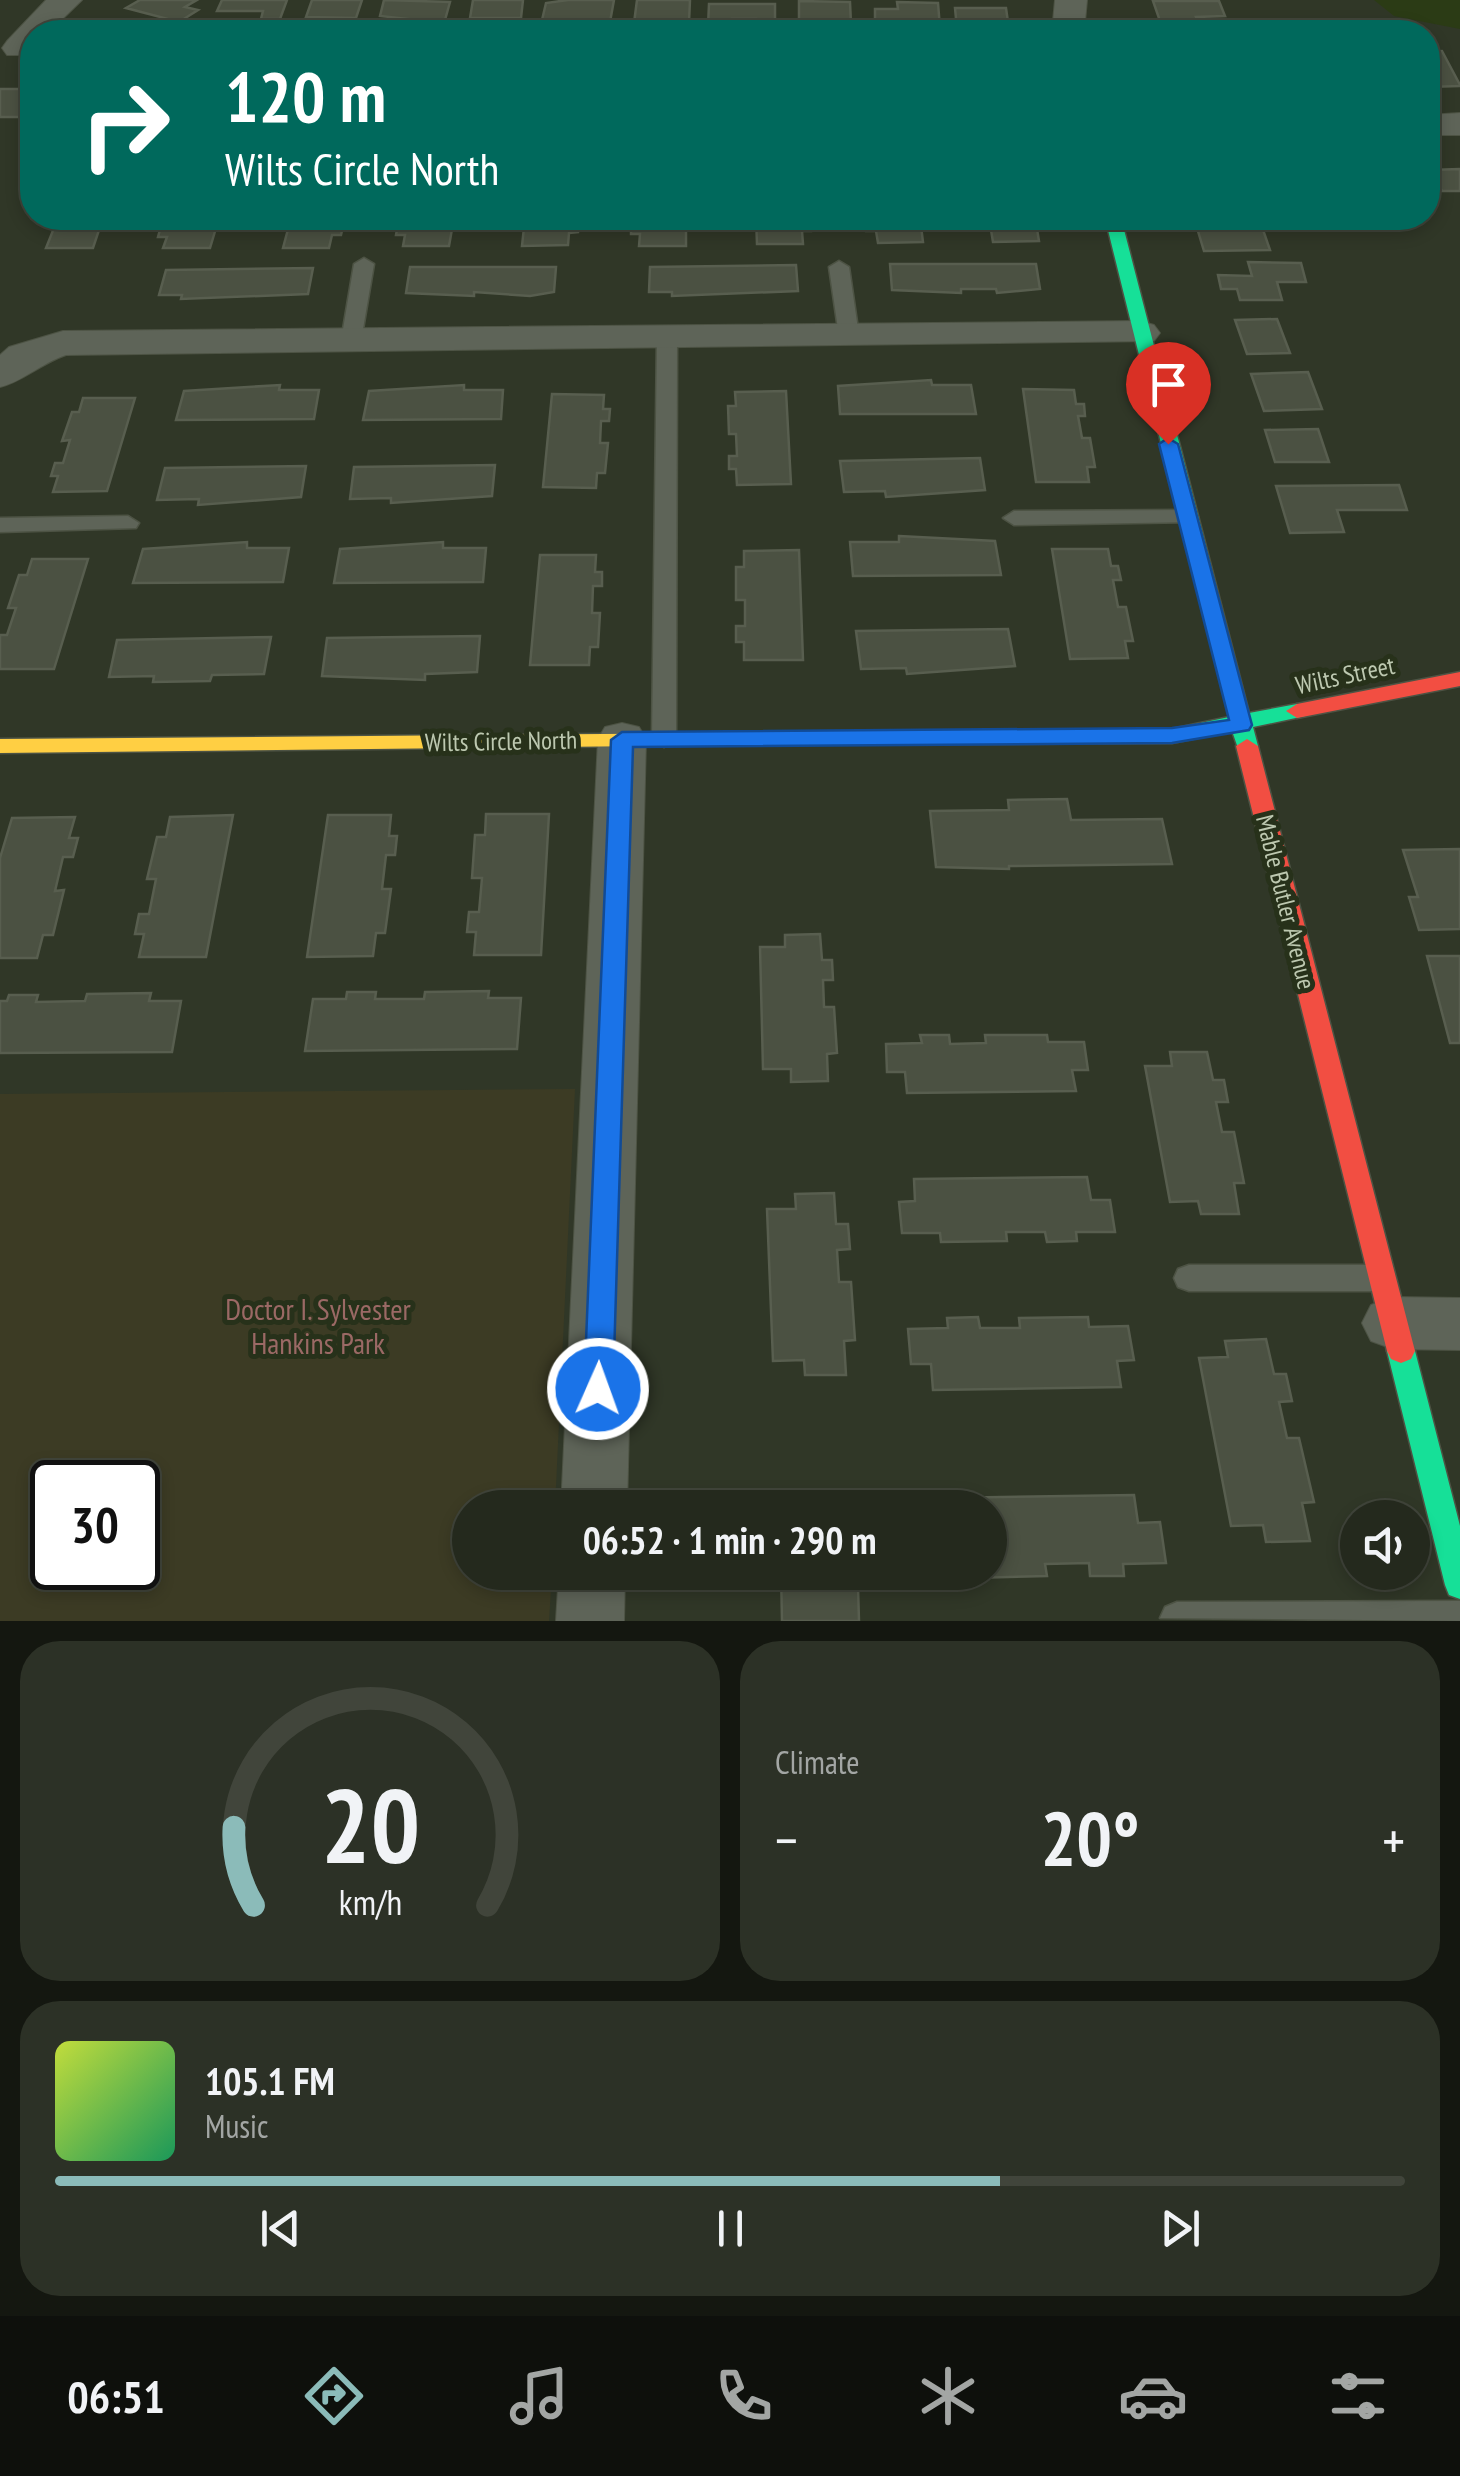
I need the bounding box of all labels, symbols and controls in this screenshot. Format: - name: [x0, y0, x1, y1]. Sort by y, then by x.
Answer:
- text: 120 m: [225, 51, 386, 141]
- icon: right: [60, 60, 190, 190]
- text: Wilts Circle North: [225, 139, 499, 197]
- pin: [1126, 342, 1211, 445]
- icon: arrive: [1141, 357, 1196, 412]
- street label: Wilts Street: [1293, 649, 1398, 701]
- street label: Wilts Circle North: [425, 724, 577, 758]
- street label: Mable Butler Avenue: [1249, 811, 1323, 993]
- park label: Doctor I. Sylvester Hankins Park: [225, 1289, 412, 1362]
- position arrow: [546, 1337, 650, 1441]
- speed limit sign: 30: [30, 1460, 160, 1590]
- map controls: [1340, 1500, 1430, 1590]
- button: sound: [1340, 1500, 1430, 1590]
- text: 06:52 · 1 min · 290 m: [583, 1515, 876, 1564]
- text: Climate: [775, 1741, 859, 1783]
- text: 20: [320, 1757, 420, 1892]
- text: 20°: [1040, 1790, 1140, 1887]
- text: −: [775, 1804, 798, 1875]
- text: +: [1382, 1804, 1405, 1875]
- text: km/h: [338, 1879, 402, 1925]
- text: 105.1 FM: [205, 2056, 335, 2105]
- text: Music: [205, 2105, 268, 2147]
- icon: previous: [253, 2201, 308, 2256]
- icon: pause: [703, 2201, 758, 2256]
- icon: next: [1153, 2201, 1208, 2256]
- icon: directions: [299, 2361, 369, 2431]
- icon: music: [504, 2361, 574, 2431]
- icon: phone: [709, 2361, 779, 2431]
- icon: climate: [913, 2361, 983, 2431]
- icon: car: [1118, 2361, 1188, 2431]
- icon: filters: [1323, 2361, 1393, 2431]
- text: 06:51: [67, 2367, 165, 2425]

